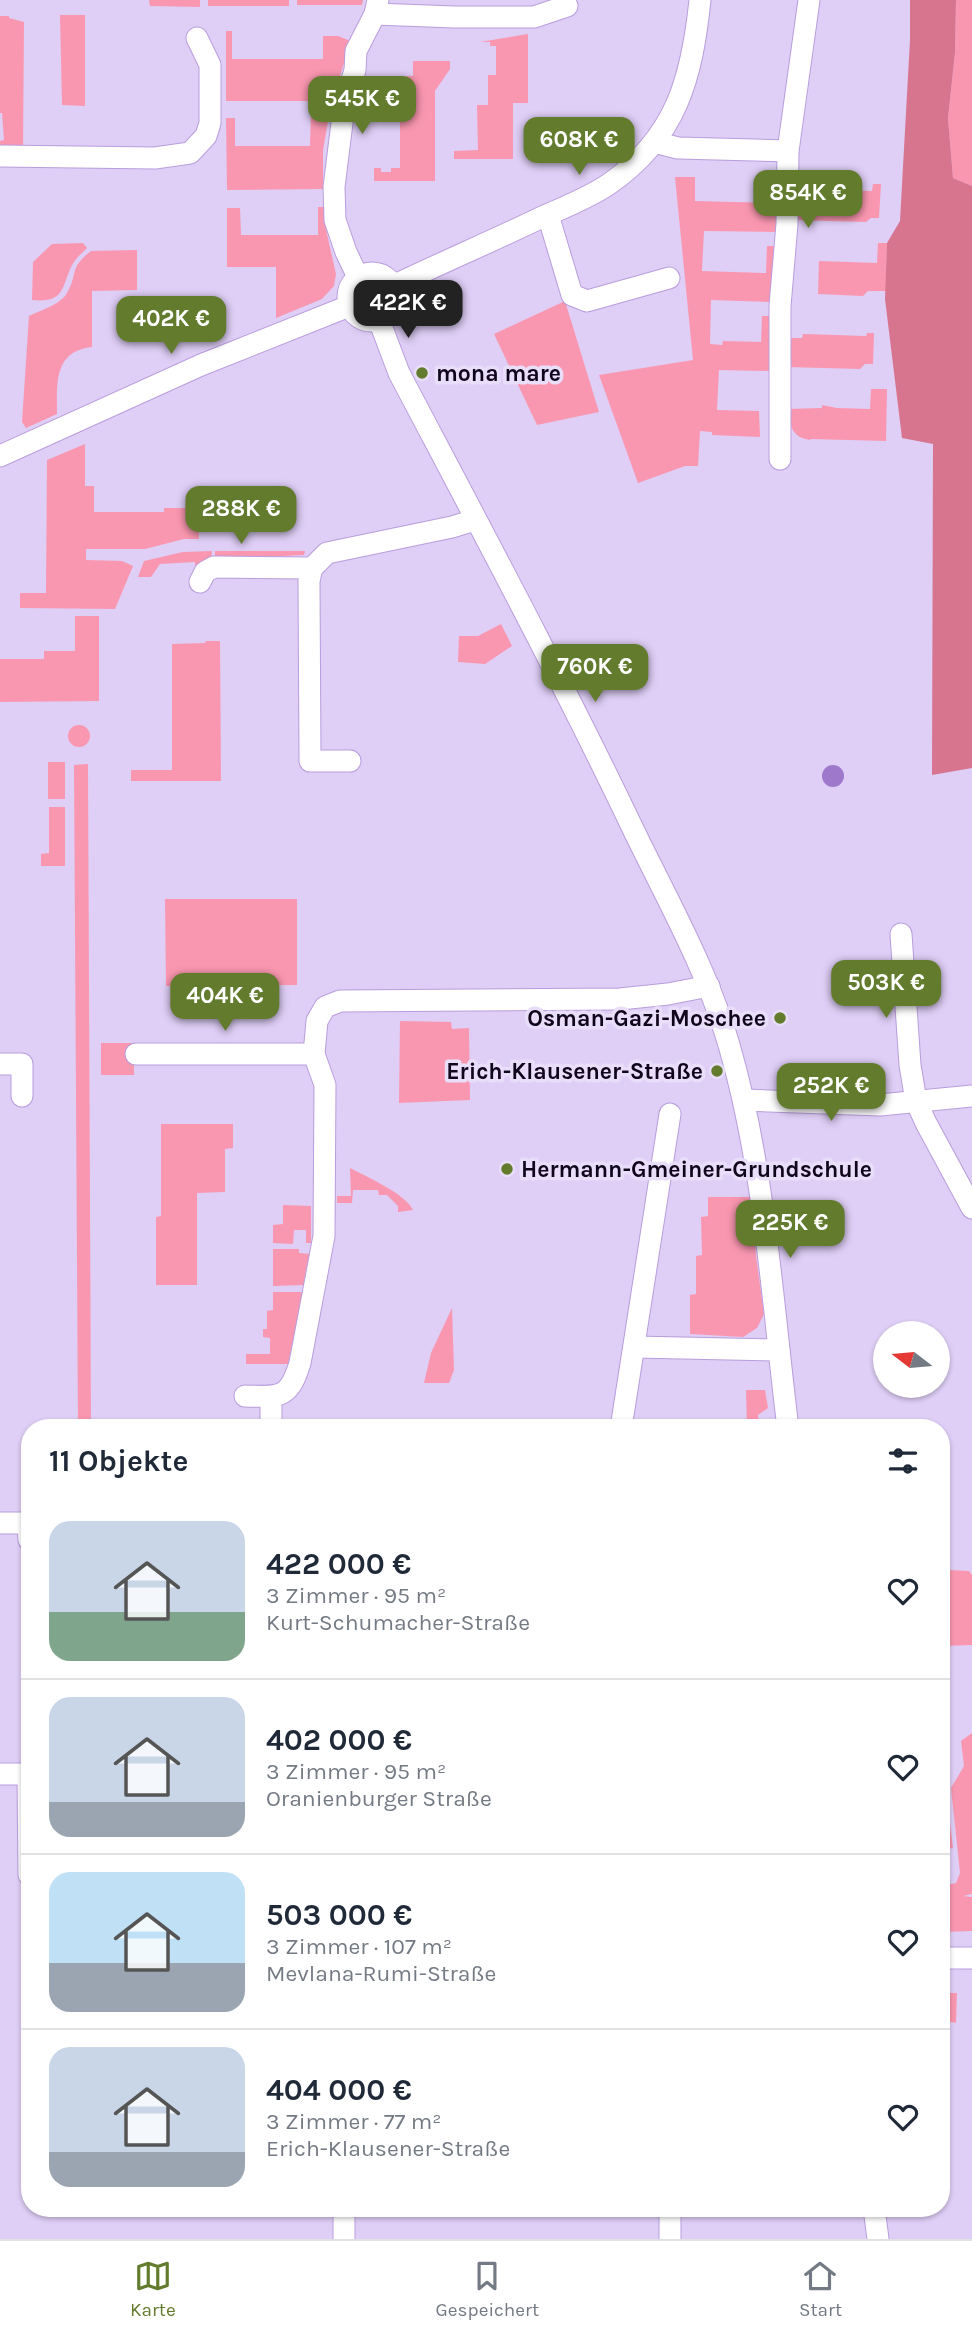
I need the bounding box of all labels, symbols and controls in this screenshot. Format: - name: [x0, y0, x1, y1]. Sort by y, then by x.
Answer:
- pin: 545K €: [305, 76, 419, 136]
- text: 545K €: [324, 85, 400, 112]
- pin: 608K €: [522, 118, 636, 177]
- text: 608K €: [540, 126, 618, 153]
- pin: 854K €: [751, 170, 865, 230]
- text: 854K €: [769, 179, 847, 206]
- pin: 422K €: [351, 280, 465, 340]
- text: 422K €: [370, 289, 446, 316]
- pin: 402K €: [114, 296, 228, 356]
- text: 402K €: [132, 305, 210, 332]
- place label: mona mare: [436, 360, 561, 387]
- marker: mona mare: [414, 365, 430, 381]
- pin: 288K €: [184, 486, 298, 546]
- text: 288K €: [201, 495, 281, 522]
- pin: 760K €: [538, 644, 652, 704]
- text: 760K €: [557, 653, 633, 680]
- pin: 503K €: [829, 960, 943, 1020]
- text: 503K €: [847, 969, 925, 996]
- pin: 404K €: [168, 974, 282, 1033]
- text: 404K €: [186, 982, 264, 1009]
- place label: Osman-Gazi-Moschee: [527, 1005, 766, 1032]
- marker: Osman-Gazi-Moschee: [772, 1010, 788, 1026]
- place label: Erich-Klausener-Straße: [446, 1058, 703, 1085]
- marker: Erich-Klausener-Straße: [709, 1063, 725, 1079]
- pin: 252K €: [774, 1064, 888, 1123]
- text: 252K €: [793, 1072, 869, 1099]
- place label: Hermann-Gmeiner-Grundschule: [521, 1156, 872, 1183]
- marker: Hermann-Gmeiner-Grundschule: [499, 1161, 515, 1177]
- pin: 225K €: [733, 1200, 847, 1260]
- text: 225K €: [752, 1209, 828, 1236]
- north arrow: [873, 1321, 950, 1398]
- map controls: [873, 1321, 950, 1398]
- icon: filters: [884, 1442, 922, 1480]
- text: 11 Objekte: [49, 1443, 188, 1479]
- text: 422 000 €: [266, 1546, 411, 1582]
- icon: home: [105, 1549, 189, 1633]
- icon: heart: [884, 1572, 922, 1610]
- text: 3 Zimmer · 95 m²: [266, 1582, 446, 1609]
- text: Kurt-Schumacher-Straße: [266, 1609, 530, 1636]
- text: 402 000 €: [266, 1722, 412, 1758]
- icon: home: [105, 1725, 189, 1809]
- icon: heart: [884, 1748, 922, 1786]
- text: 3 Zimmer · 95 m²: [266, 1758, 446, 1785]
- text: Oranienburger Straße: [266, 1785, 492, 1812]
- text: 503 000 €: [266, 1897, 412, 1933]
- icon: home: [105, 1900, 189, 1984]
- icon: heart: [884, 1923, 922, 1961]
- text: 3 Zimmer · 107 m²: [266, 1933, 452, 1960]
- text: Mevlana-Rumi-Straße: [266, 1960, 496, 1987]
- text: 404 000 €: [266, 2072, 412, 2108]
- icon: home: [105, 2075, 189, 2159]
- icon: heart: [884, 2098, 922, 2136]
- text: 3 Zimmer · 77 m²: [266, 2108, 442, 2135]
- text: Erich-Klausener-Straße: [266, 2135, 510, 2162]
- tab: Karte: [130, 2257, 176, 2321]
- tab: Gespeichert: [436, 2257, 539, 2321]
- tab: Start: [799, 2257, 842, 2321]

